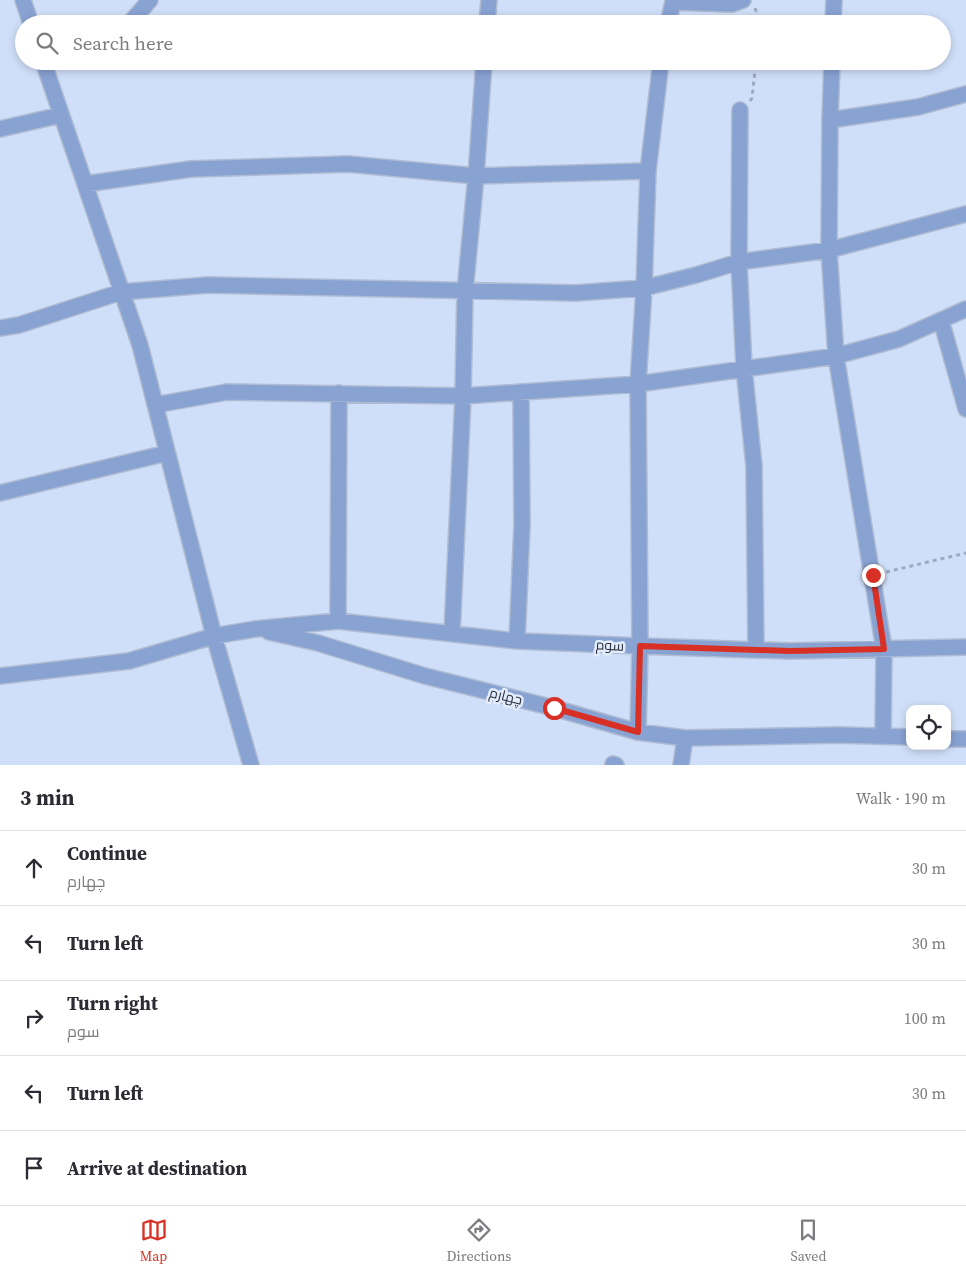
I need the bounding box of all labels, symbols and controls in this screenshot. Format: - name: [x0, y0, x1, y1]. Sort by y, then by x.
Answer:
- search box: [15, 15, 951, 70]
- icon: search: [33, 29, 61, 57]
- text: Search here: [73, 30, 173, 56]
- route end: [862, 564, 885, 587]
- street label: سوم: [595, 634, 625, 656]
- street label: چهارم: [487, 682, 525, 710]
- route start: [543, 697, 566, 720]
- map controls: [906, 705, 951, 750]
- button: locate: [906, 705, 951, 750]
- text: 3 min: [20, 783, 75, 812]
- text: Walk · 190 m: [856, 787, 946, 809]
- text: Continue: [67, 840, 147, 866]
- icon: ahead: [20, 854, 48, 882]
- text: 30 m: [912, 857, 946, 879]
- text: چهارم: [67, 870, 105, 892]
- icon: left: [20, 929, 48, 957]
- text: Turn left: [67, 930, 143, 956]
- text: 30 m: [912, 932, 946, 954]
- text: Turn right: [67, 990, 158, 1016]
- icon: right: [20, 1004, 48, 1032]
- text: 100 m: [904, 1007, 946, 1029]
- text: سوم: [67, 1020, 100, 1042]
- icon: left: [20, 1079, 48, 1107]
- text: Turn left: [67, 1080, 143, 1106]
- text: 30 m: [912, 1082, 946, 1104]
- icon: arrive: [20, 1154, 48, 1182]
- text: Arrive at destination: [67, 1155, 247, 1181]
- tab: Map: [140, 1216, 168, 1266]
- tab: Directions: [447, 1216, 511, 1266]
- tab: Saved: [791, 1216, 826, 1266]

